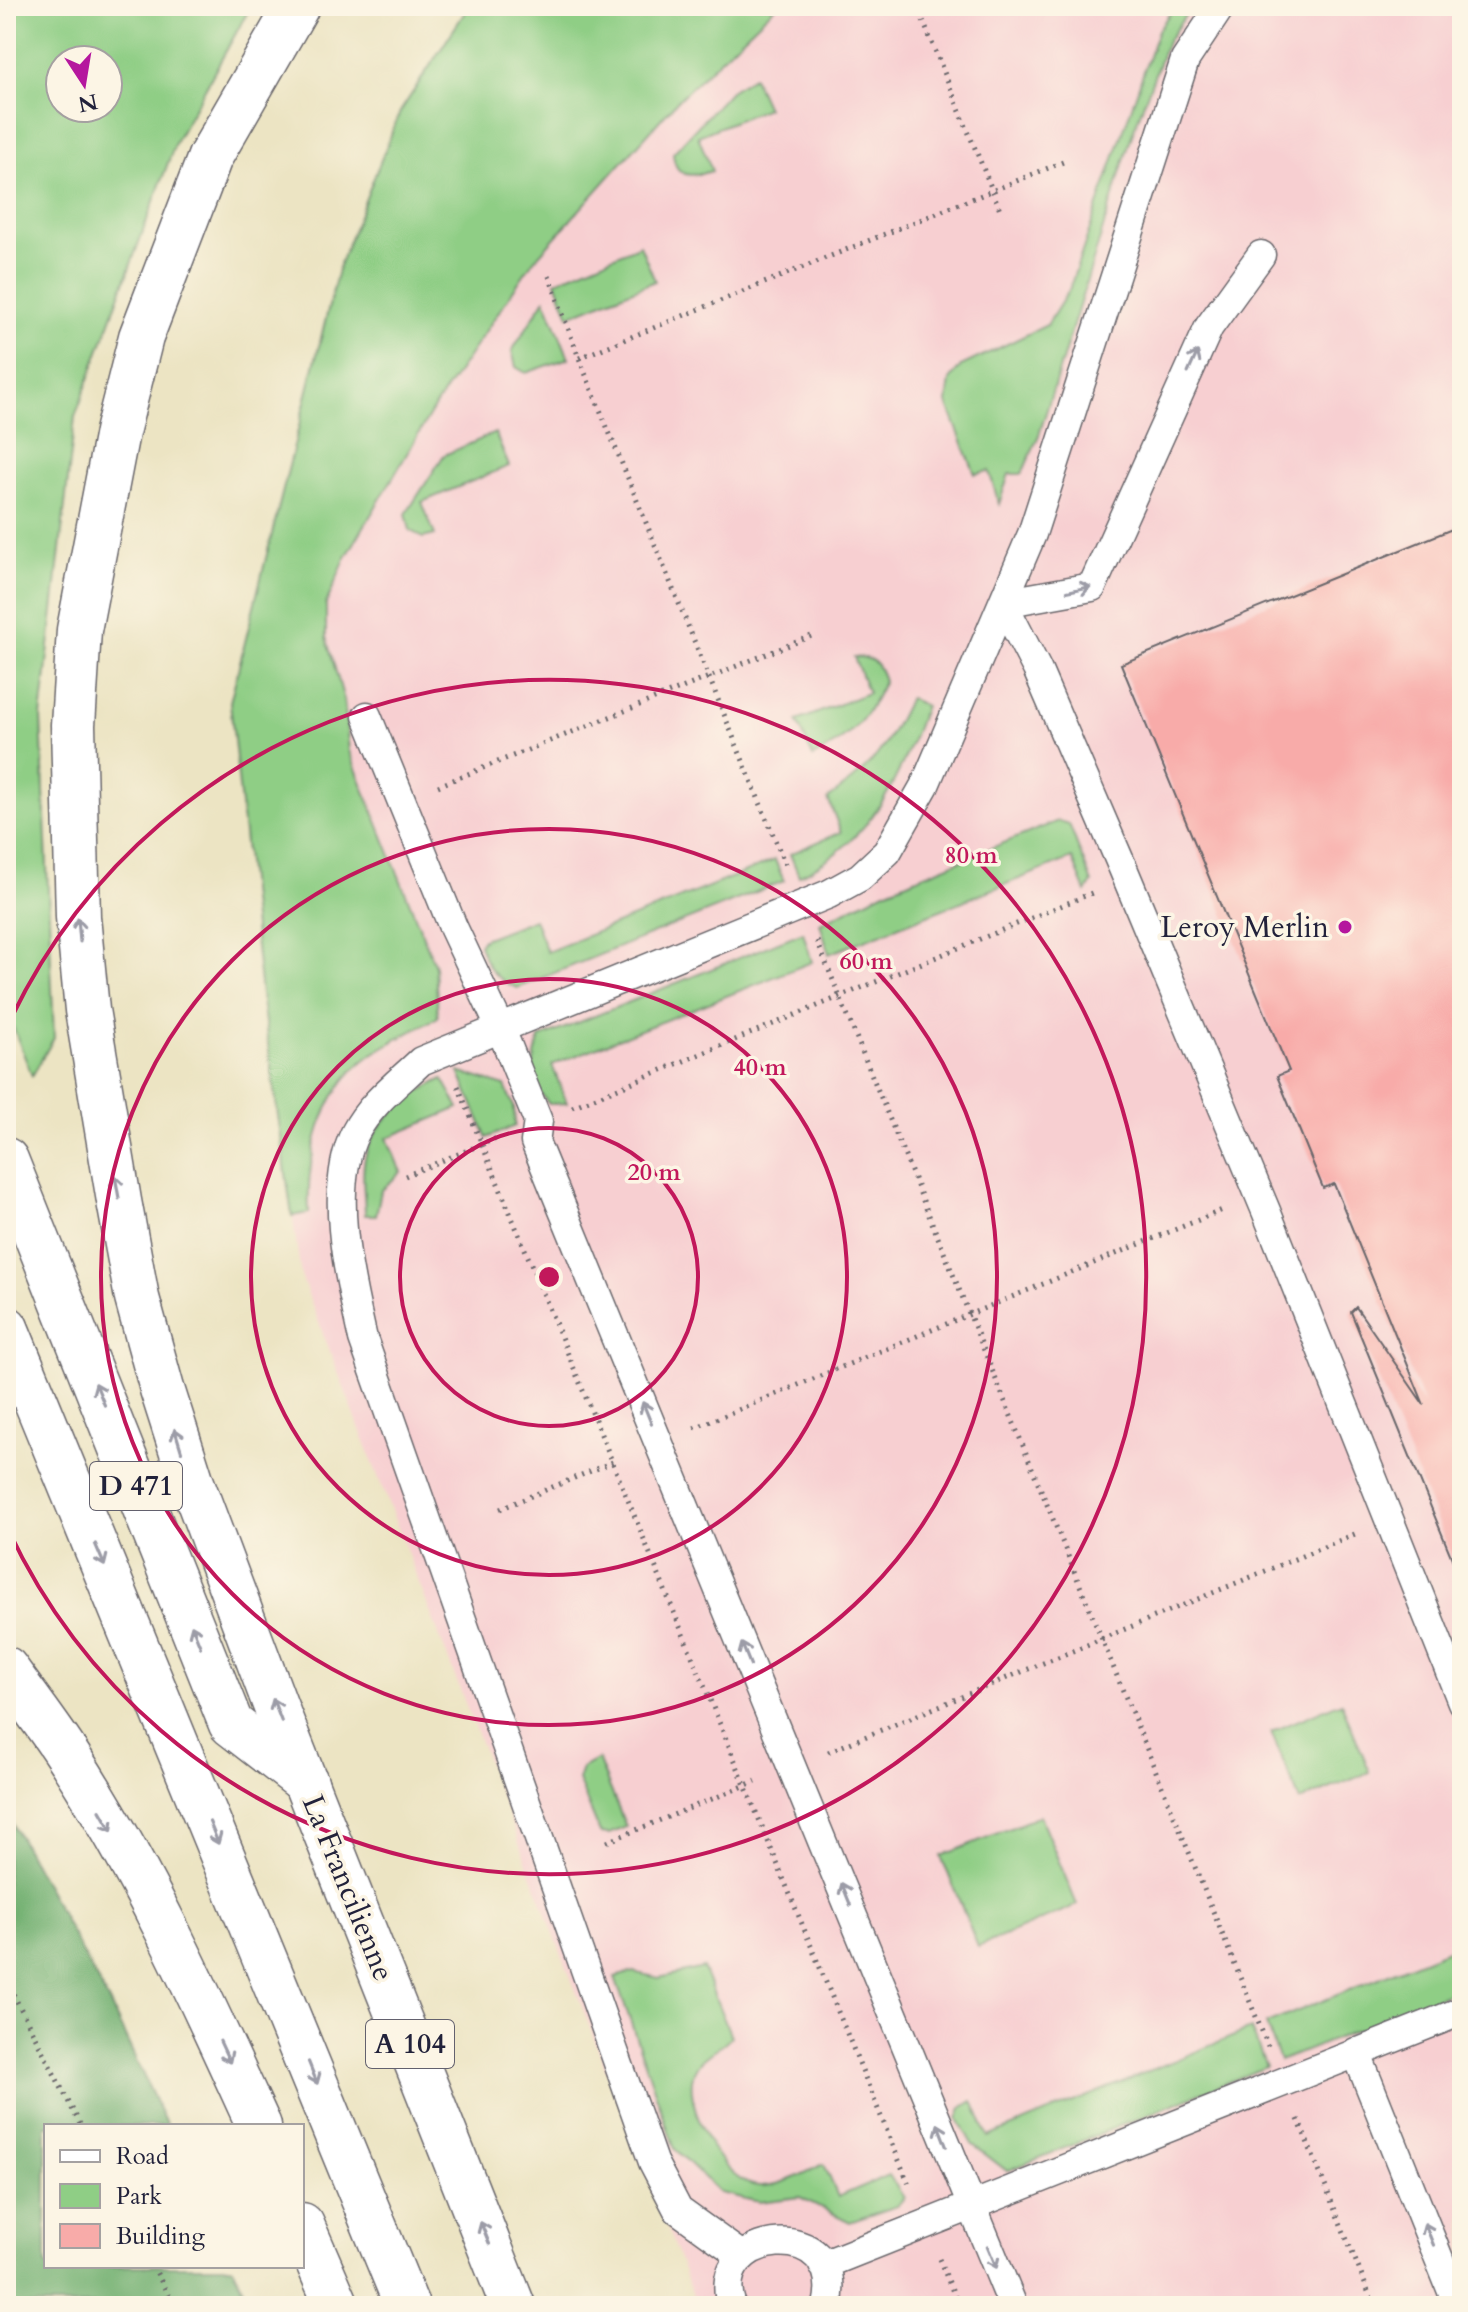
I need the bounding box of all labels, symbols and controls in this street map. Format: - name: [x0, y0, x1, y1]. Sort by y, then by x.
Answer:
- north arrow: [44, 44, 124, 124]
- text: N: [75, 86, 100, 119]
- one-way arrow: [1186, 350, 1201, 374]
- one-way arrow: [1066, 581, 1092, 596]
- text: 80 m: [944, 839, 998, 872]
- place label: Leroy Merlin: [1160, 907, 1329, 948]
- one-way arrow: [71, 917, 86, 944]
- marker: Leroy Merlin: [1336, 918, 1354, 936]
- text: 60 m: [839, 945, 893, 978]
- text: 40 m: [733, 1051, 787, 1084]
- text: 20 m: [627, 1156, 681, 1189]
- one-way arrow: [108, 1175, 123, 1201]
- centre of rings: [535, 1263, 563, 1291]
- one-way arrow: [91, 1382, 106, 1407]
- one-way arrow: [639, 1401, 653, 1426]
- one-way arrow: [170, 1427, 185, 1453]
- road number: D 471: [90, 1462, 182, 1510]
- one-way arrow: [94, 1542, 109, 1567]
- one-way arrow: [188, 1624, 202, 1649]
- one-way arrow: [738, 1642, 752, 1667]
- one-way arrow: [269, 1698, 283, 1723]
- street label: La Francilienne: [292, 1789, 404, 1987]
- one-way arrow: [98, 1809, 114, 1832]
- one-way arrow: [208, 1820, 222, 1845]
- one-way arrow: [838, 1882, 852, 1907]
- road number: A 104: [366, 2020, 454, 2068]
- one-way arrow: [218, 2040, 233, 2064]
- one-way arrow: [307, 2061, 322, 2085]
- one-way arrow: [934, 2123, 948, 2148]
- legend: [44, 2124, 304, 2268]
- text: Road: [116, 2140, 169, 2173]
- text: Park: [116, 2180, 162, 2213]
- text: Building: [116, 2220, 206, 2253]
- one-way arrow: [476, 2221, 491, 2246]
- one-way arrow: [1421, 2222, 1435, 2247]
- one-way arrow: [985, 2245, 1000, 2269]

